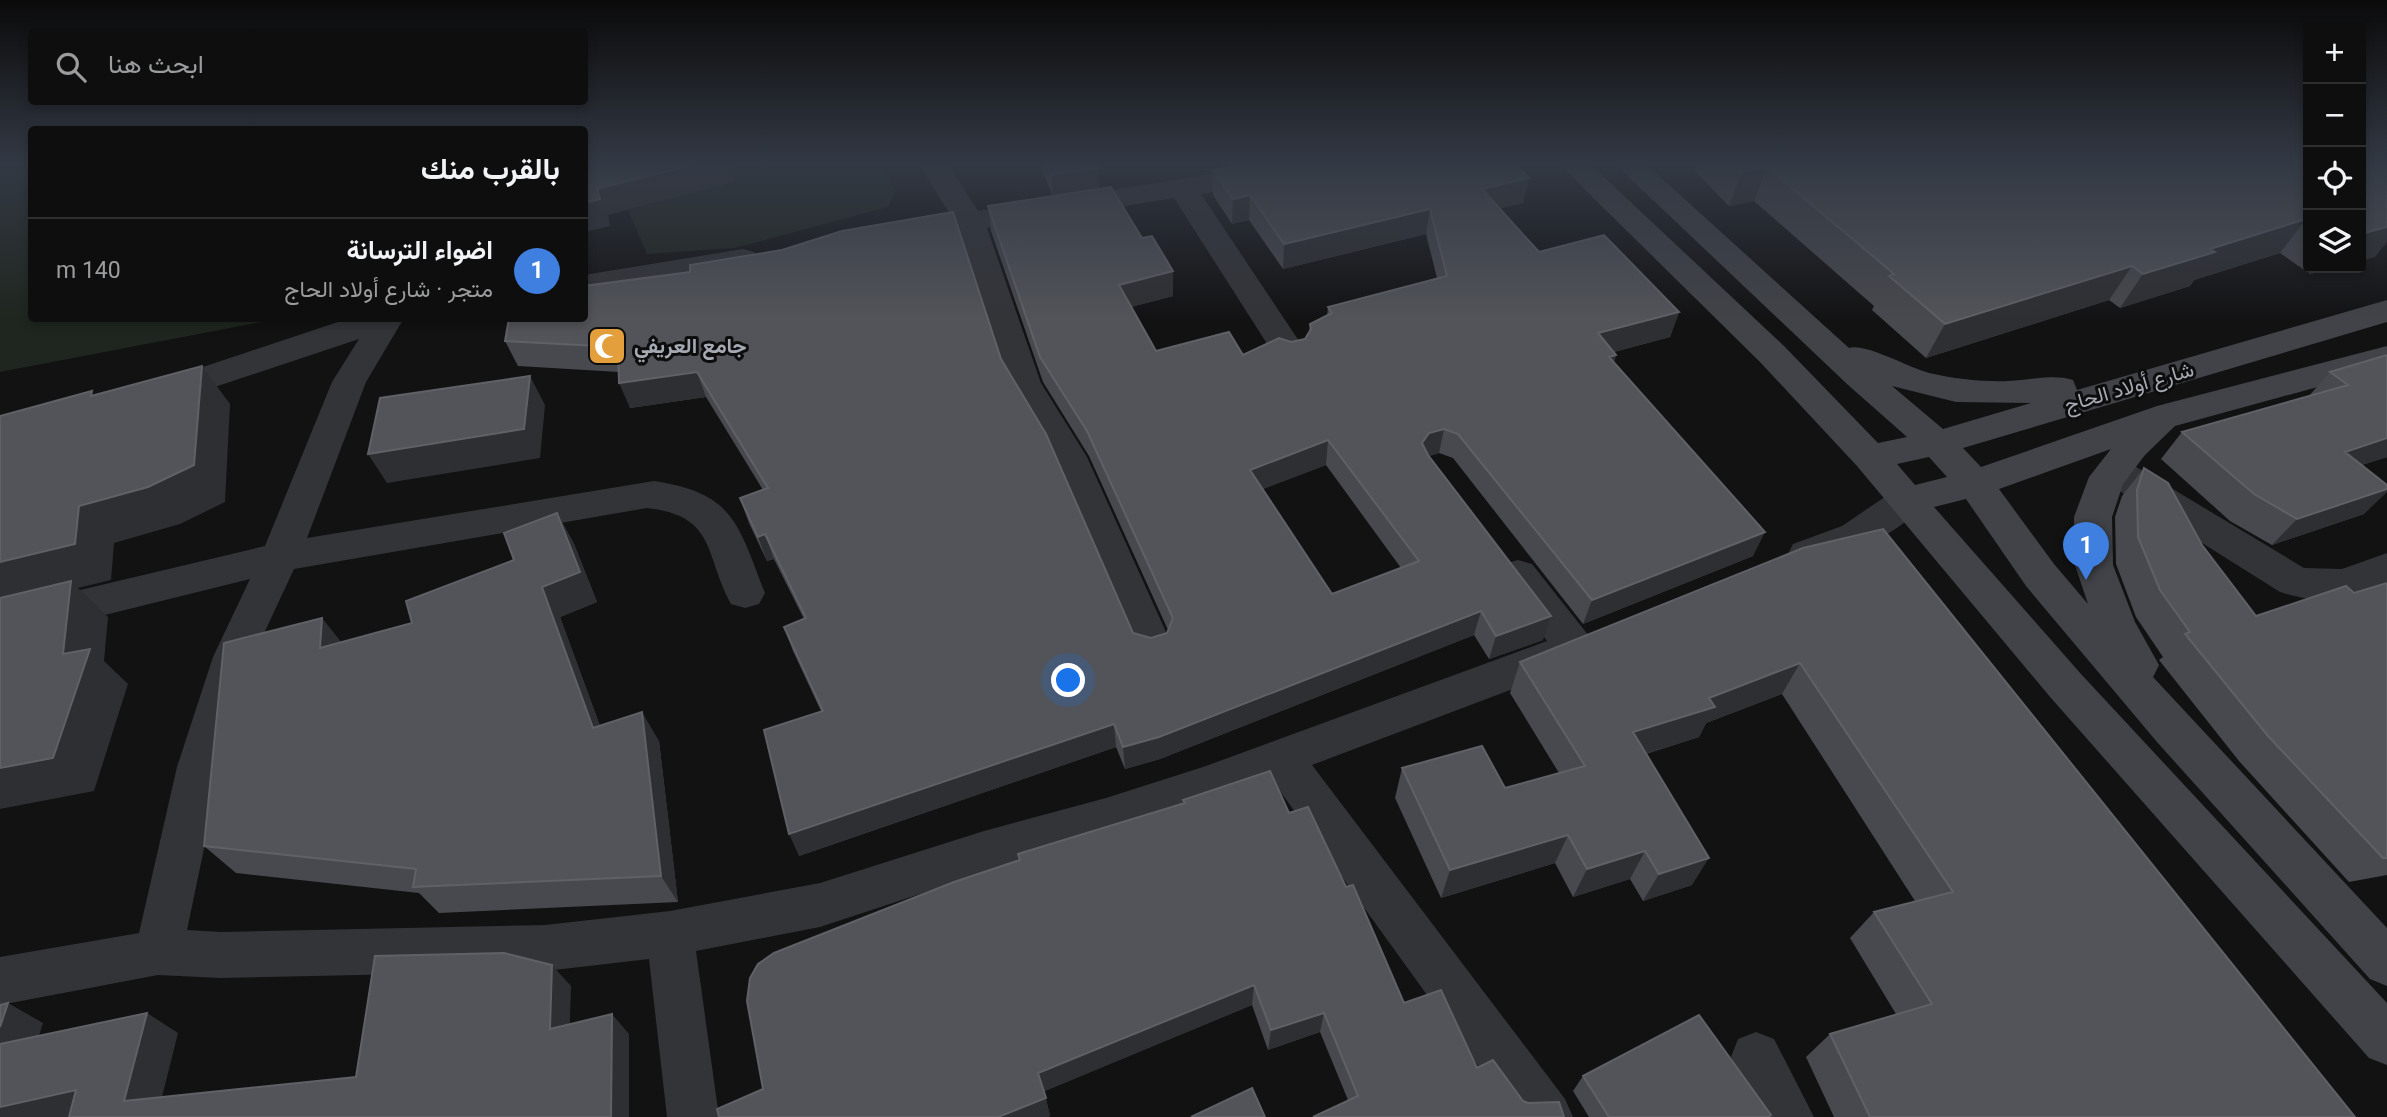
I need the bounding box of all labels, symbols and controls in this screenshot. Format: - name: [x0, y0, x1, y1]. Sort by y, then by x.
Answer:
- map controls: [2303, 21, 2366, 273]
- button: +: [2303, 21, 2366, 84]
- search box: [28, 28, 588, 105]
- icon: search: [52, 48, 90, 86]
- text: ابحث هنا: [108, 49, 204, 79]
- button: −: [2303, 84, 2366, 147]
- button: locate: [2303, 147, 2366, 210]
- text: بالقرب منك: [421, 151, 560, 186]
- button: layers: [2303, 210, 2366, 273]
- text: اضواء الترسانة: [347, 235, 493, 265]
- text: 140 m: [56, 257, 121, 284]
- text: 1: [530, 257, 544, 284]
- text: متجر · شارع أولاد الحاج: [284, 276, 493, 303]
- mosque icon: جامع العريفي: [586, 325, 628, 367]
- place label: جامع العريفي: [634, 334, 747, 363]
- street label: شارع أولاد الحاج: [2061, 357, 2197, 419]
- pin: 1: [2063, 522, 2109, 580]
- your location: [1051, 663, 1085, 697]

